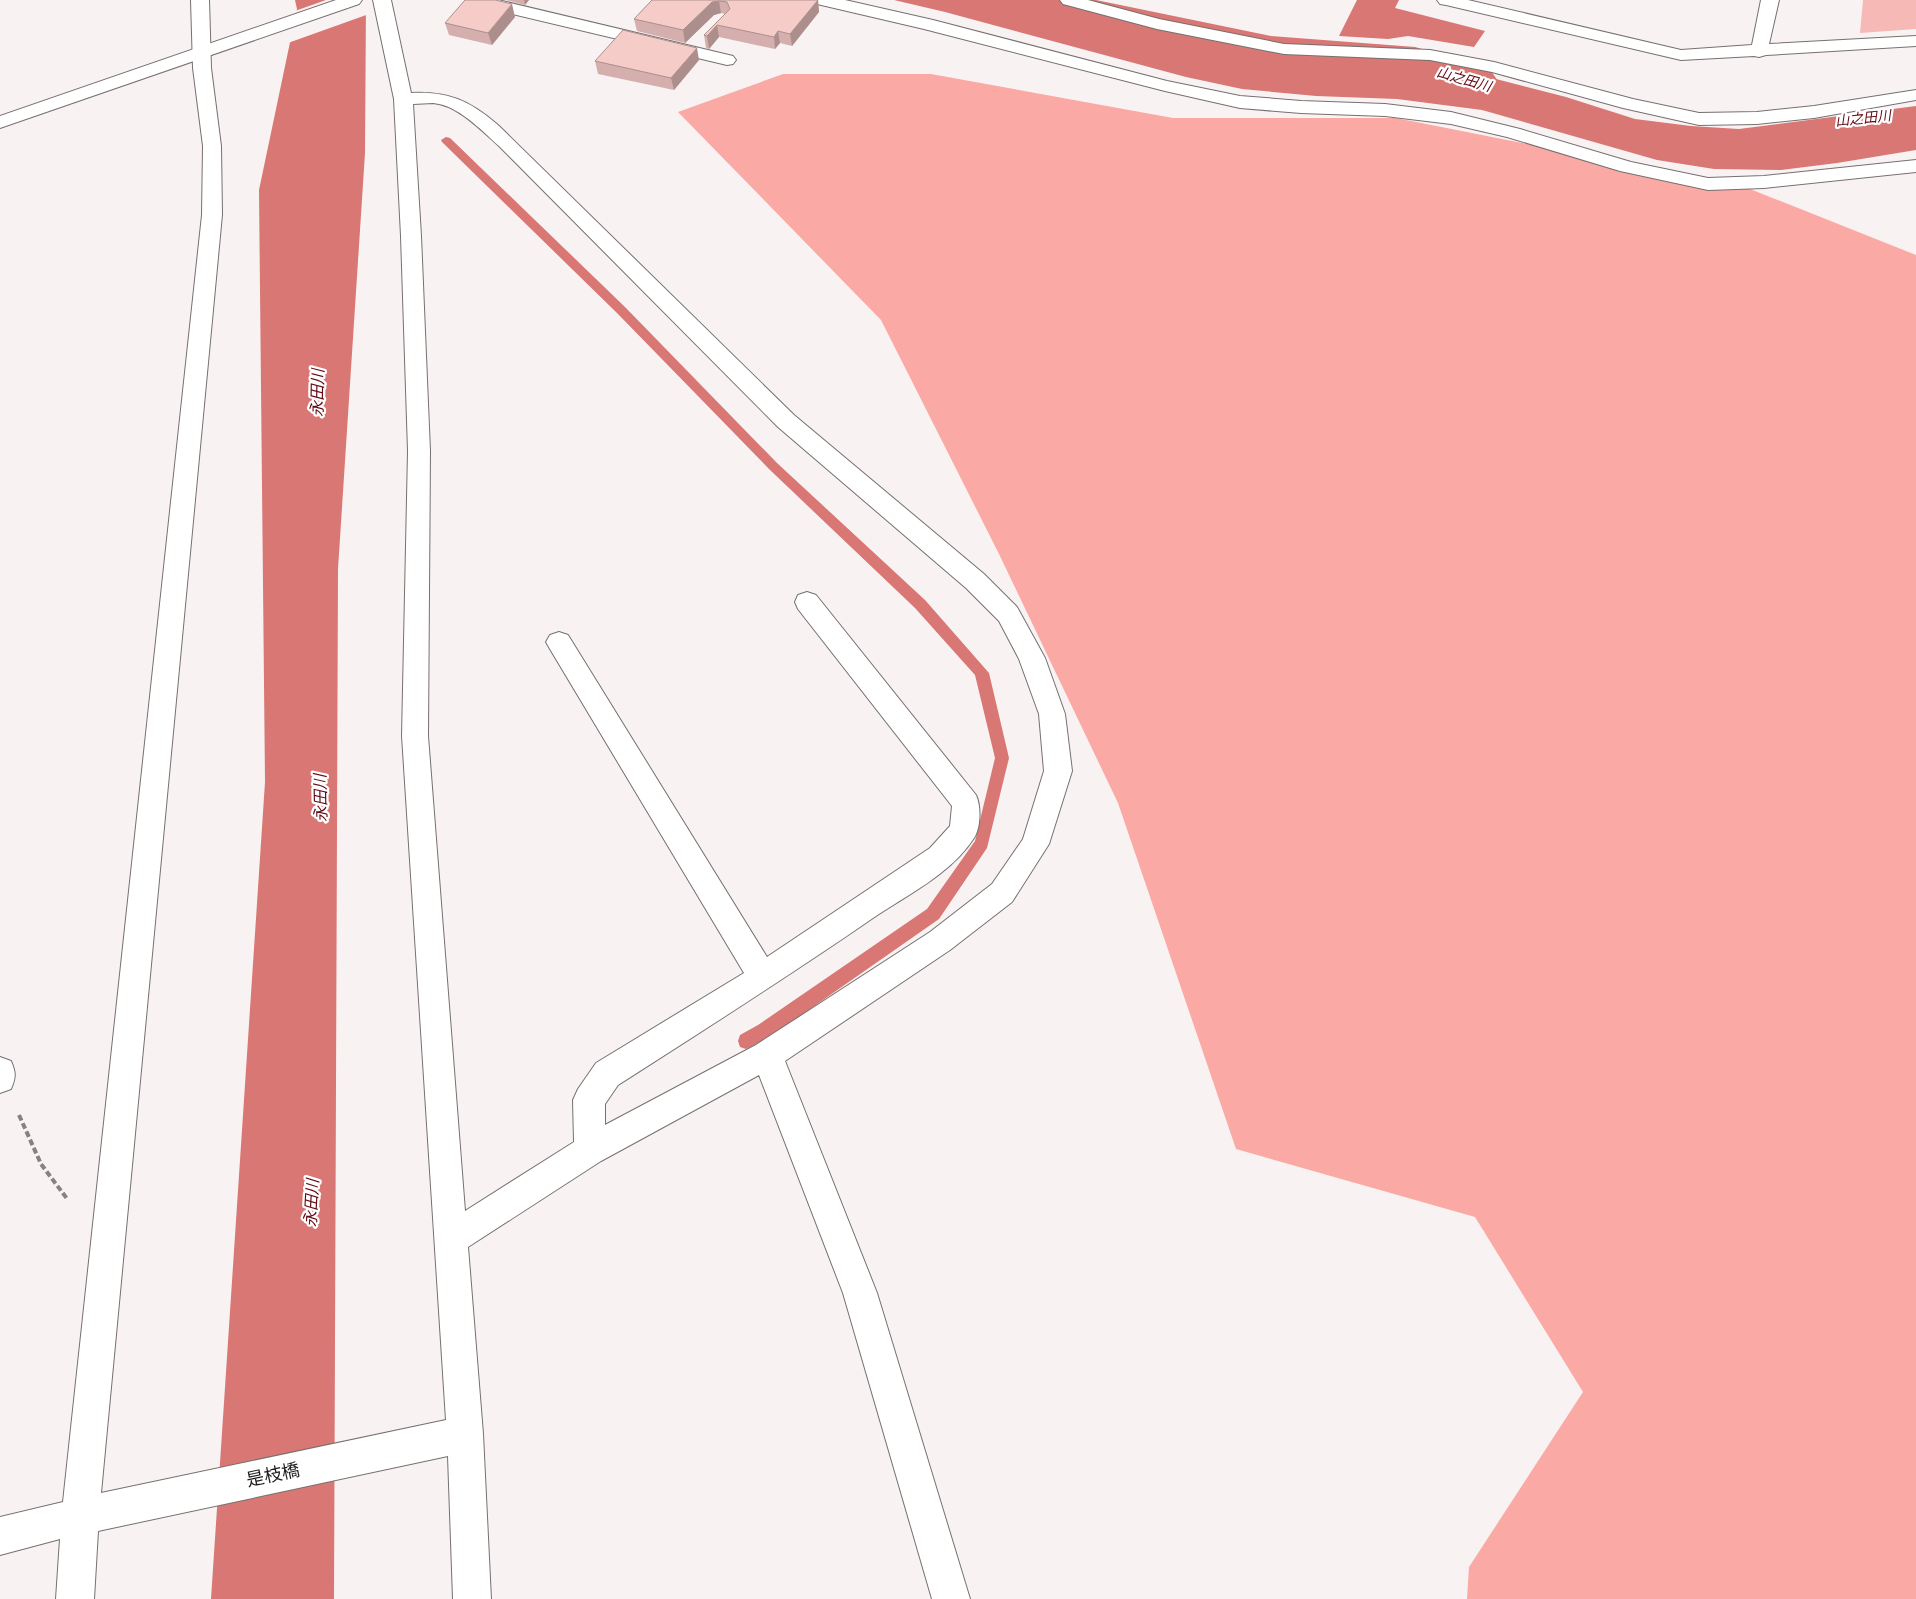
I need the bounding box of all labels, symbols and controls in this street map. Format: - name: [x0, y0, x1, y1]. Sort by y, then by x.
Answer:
- water label: 山之田川: [1435, 63, 1495, 96]
- water label: 山之田川: [1834, 106, 1894, 130]
- water label: 永田川: [306, 367, 328, 417]
- water label: 永田川: [309, 772, 331, 822]
- water label: 永田川: [299, 1176, 323, 1228]
- street label: 是枝橋: [244, 1457, 302, 1492]

